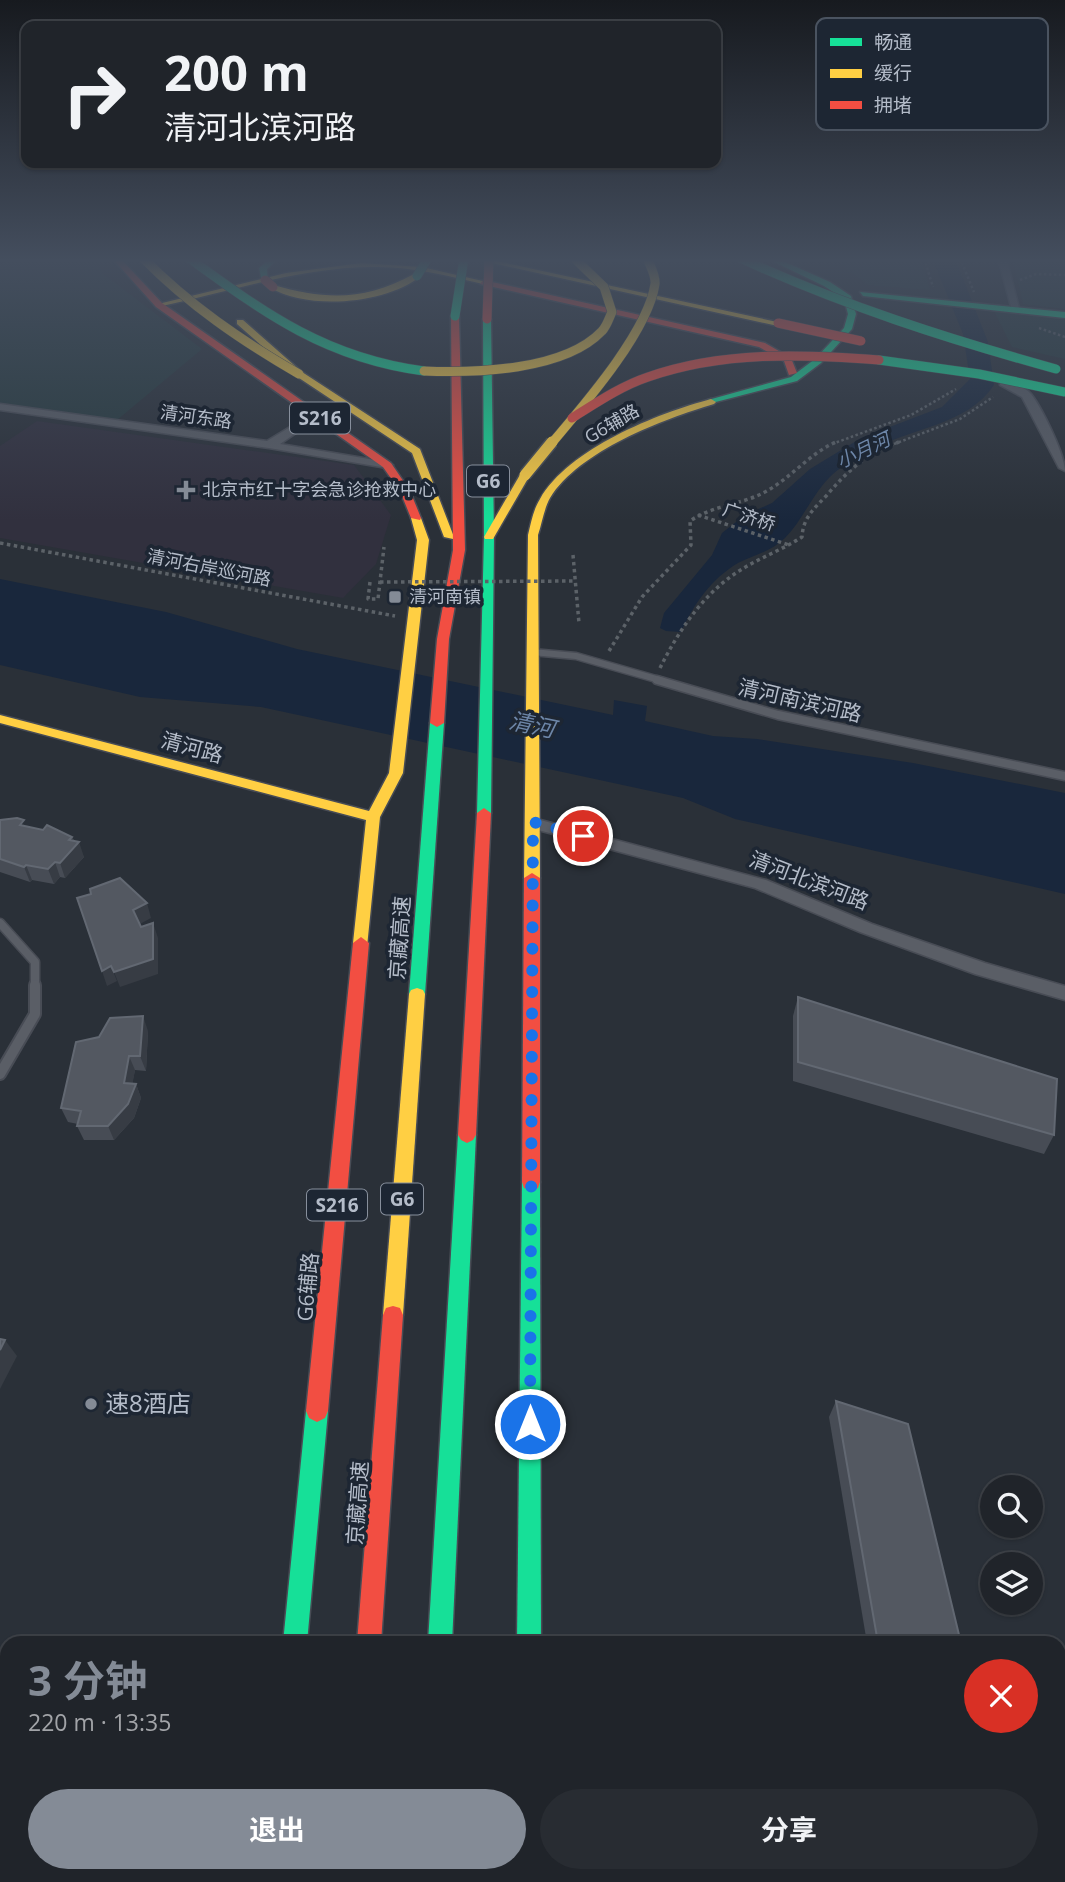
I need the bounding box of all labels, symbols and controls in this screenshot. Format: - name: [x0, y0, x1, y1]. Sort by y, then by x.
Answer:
- legend: [816, 18, 1048, 130]
- text: 畅通: [874, 29, 912, 55]
- text: 200 m: [164, 39, 309, 105]
- icon: right: [49, 49, 140, 140]
- text: 缓行: [874, 60, 912, 86]
- text: 拥堵: [874, 92, 912, 118]
- text: 清河北滨河路: [164, 105, 356, 148]
- street label: G6辅路: [580, 398, 643, 448]
- street label: 清河东路: [159, 399, 233, 433]
- road number: S216: [290, 402, 350, 434]
- water label: 小月河: [832, 424, 898, 474]
- road number: G6: [467, 466, 509, 496]
- place label: 北京市红十字会急诊抢救中心: [202, 477, 436, 501]
- marker: 北京市红十字会急诊抢救中心: [176, 480, 196, 500]
- street label: 广济桥: [720, 496, 779, 536]
- street label: 清河右岸巡河路: [145, 543, 273, 591]
- place label: 清河南镇: [409, 584, 481, 608]
- marker: 清河南镇: [387, 589, 403, 605]
- street label: 清河南滨河路: [736, 672, 865, 728]
- water label: 清河: [506, 704, 562, 745]
- street label: 清河路: [158, 725, 226, 769]
- pin: [553, 806, 613, 866]
- icon: arrive: [564, 817, 602, 855]
- street label: 清河北滨河路: [746, 844, 873, 916]
- street label: 京藏高速: [382, 895, 416, 981]
- road number: G6: [381, 1184, 423, 1214]
- road number: S216: [307, 1190, 367, 1220]
- street label: G6辅路: [290, 1251, 324, 1323]
- place label: 速8酒店: [105, 1386, 191, 1419]
- position arrow: [493, 1387, 567, 1461]
- marker: 速8酒店: [83, 1396, 99, 1412]
- street label: 京藏高速: [340, 1460, 374, 1546]
- map controls: [980, 1475, 1043, 1615]
- button: search: [980, 1475, 1043, 1538]
- button: layers: [980, 1552, 1043, 1615]
- text: 3 分钟: [28, 1651, 147, 1708]
- button: close: [964, 1659, 1038, 1733]
- text: 220 m · 13:35: [28, 1706, 171, 1738]
- button: 退出: [28, 1789, 526, 1869]
- button: 分享: [540, 1789, 1038, 1869]

